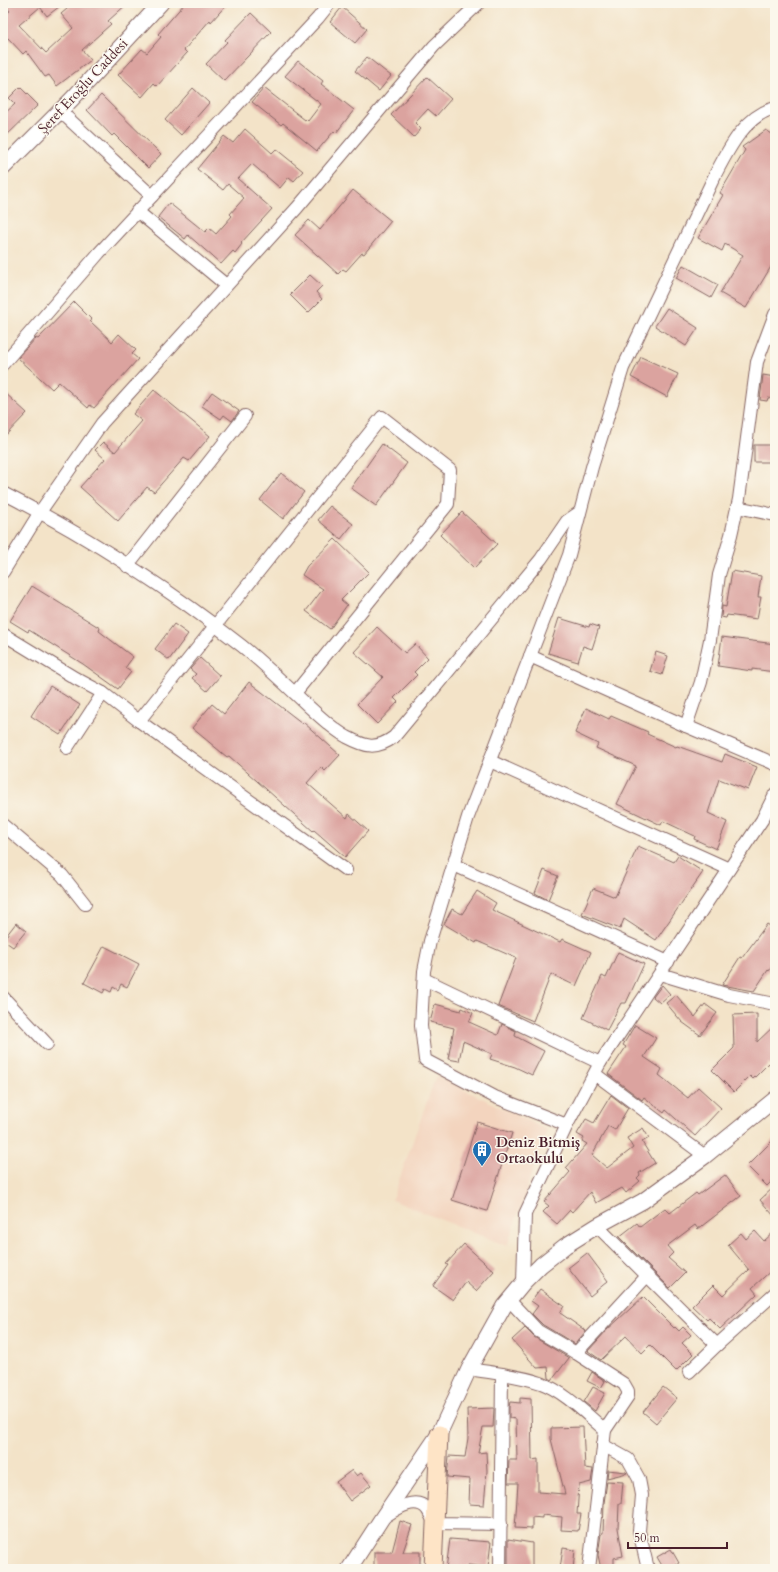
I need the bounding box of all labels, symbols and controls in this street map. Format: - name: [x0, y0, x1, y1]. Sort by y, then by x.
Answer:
- street label: Şeref Eroğlu Caddesi: [34, 34, 132, 138]
- place label: Deniz Bitmiş Ortaokulu: [496, 1133, 580, 1168]
- building icon: Deniz Bitmiş Ortaokulu: [471, 1139, 493, 1167]
- scale bar: [628, 1524, 727, 1550]
- text: 50 m: [634, 1530, 661, 1546]

